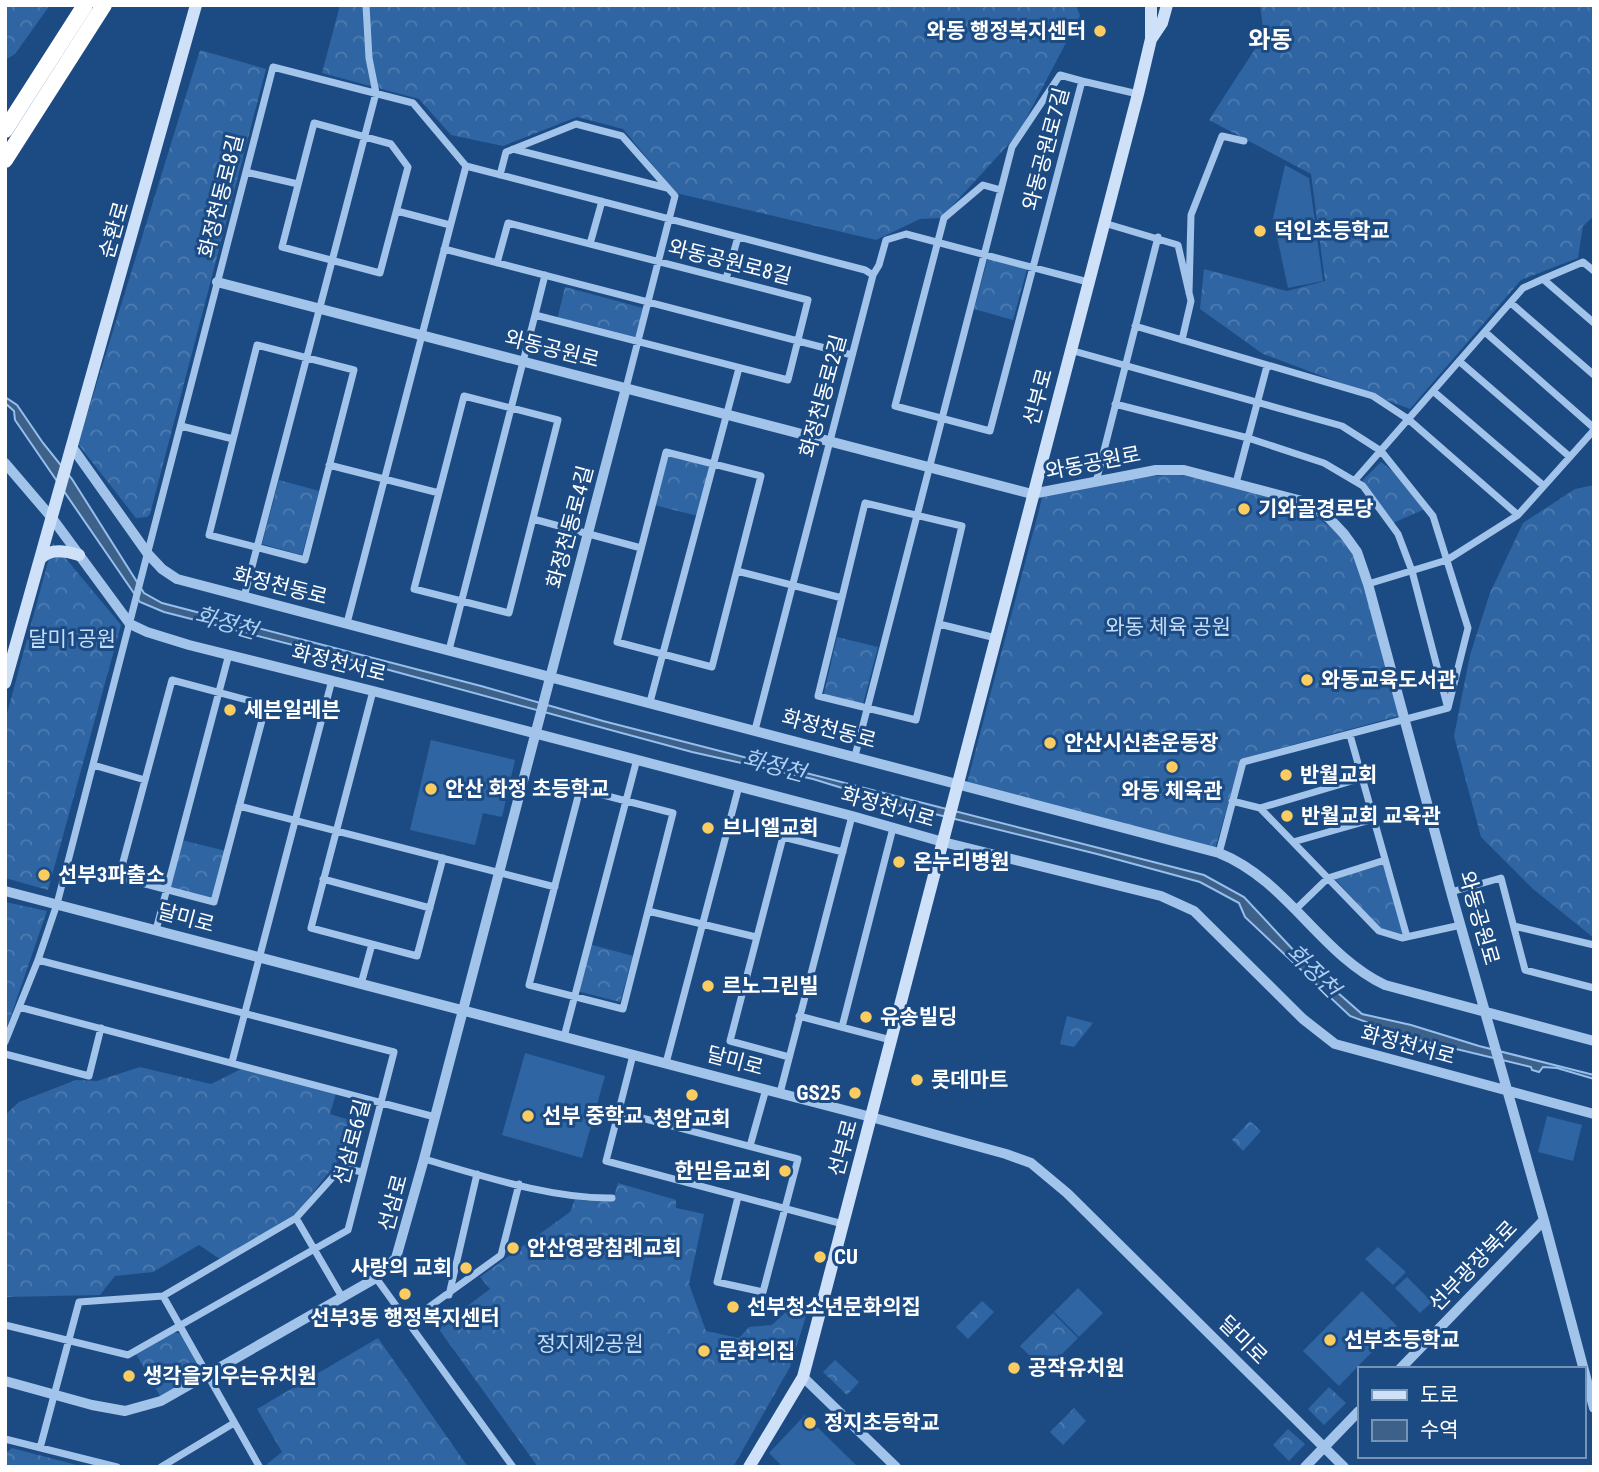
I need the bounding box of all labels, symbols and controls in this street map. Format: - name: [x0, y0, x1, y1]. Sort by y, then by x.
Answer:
- place label: 와동 행정복지센터: [927, 19, 1086, 43]
- marker: 와동 행정복지센터: [1092, 23, 1108, 39]
- district label: 와동: [1248, 26, 1292, 54]
- street label: 와동공원로7길: [1018, 85, 1074, 213]
- street label: 화정천동로8길: [194, 132, 248, 260]
- street label: 순환로: [94, 199, 134, 261]
- place label: 덕인초등학교: [1274, 219, 1390, 243]
- marker: 덕인초등학교: [1252, 223, 1268, 239]
- street label: 와동공원로8길: [666, 235, 794, 289]
- street label: 와동공원로: [502, 326, 602, 372]
- street label: 화정천동로2길: [795, 332, 851, 460]
- street label: 선부로: [1019, 366, 1057, 428]
- street label: 와동공원로: [1043, 442, 1143, 484]
- street label: 화정천동로4길: [542, 463, 598, 591]
- place label: 기와골경로당: [1258, 497, 1374, 521]
- marker: 기와골경로당: [1236, 501, 1252, 517]
- street label: 화정천동로: [230, 563, 330, 609]
- water label: 화정천: [192, 601, 263, 646]
- park label: 와동 체육 공원: [1105, 615, 1231, 639]
- park label: 달미1공원: [28, 627, 116, 651]
- street label: 화정천서로: [289, 640, 389, 686]
- place label: 와동교육도서관: [1321, 668, 1456, 692]
- marker: 와동교육도서관: [1299, 672, 1315, 688]
- place label: 세븐일레븐: [244, 698, 341, 722]
- marker: 세븐일레븐: [222, 702, 238, 718]
- street label: 화정천동로: [779, 705, 879, 753]
- place label: 안산시신촌운동장: [1064, 731, 1219, 755]
- marker: 안산시신촌운동장: [1042, 735, 1058, 751]
- water label: 화정천: [740, 745, 811, 788]
- marker: 와동 체육관: [1164, 759, 1180, 775]
- place label: 반월교회: [1300, 763, 1377, 787]
- marker: 반월교회: [1278, 767, 1294, 783]
- place label: 안산 화정 초등학교: [445, 777, 609, 801]
- place label: 와동 체육관: [1121, 779, 1223, 803]
- marker: 안산 화정 초등학교: [423, 781, 439, 797]
- street label: 화정천서로: [838, 782, 938, 832]
- place label: 반월교회 교육관: [1301, 804, 1441, 828]
- marker: 반월교회 교육관: [1279, 808, 1295, 824]
- place label: 브니엘교회: [722, 816, 819, 840]
- marker: 브니엘교회: [700, 820, 716, 836]
- place label: 온누리병원: [913, 850, 1010, 874]
- marker: 온누리병원: [891, 854, 907, 870]
- place label: 선부3파출소: [58, 863, 165, 887]
- marker: 선부3파출소: [36, 867, 52, 883]
- street label: 와동공원로: [1454, 868, 1504, 968]
- street label: 달미로: [155, 899, 217, 937]
- water label: 화정천: [1281, 939, 1347, 1005]
- place label: 르노그린빌: [722, 974, 819, 998]
- marker: 르노그린빌: [700, 978, 716, 994]
- place label: 유송빌딩: [880, 1005, 957, 1029]
- marker: 유송빌딩: [858, 1009, 874, 1025]
- street label: 화정천서로: [1358, 1021, 1458, 1069]
- street label: 달미로: [704, 1042, 766, 1080]
- place label: 롯데마트: [931, 1068, 1008, 1092]
- marker: 롯데마트: [909, 1072, 925, 1088]
- place label: GS25: [796, 1081, 841, 1105]
- marker: GS25: [847, 1085, 863, 1101]
- marker: 청암교회: [684, 1087, 700, 1103]
- street label: 선삼로6길: [329, 1097, 375, 1187]
- place label: 선부 중학교: [542, 1104, 643, 1128]
- place label: 청암교회: [653, 1107, 731, 1131]
- marker: 선부 중학교: [520, 1108, 536, 1124]
- street label: 선부로: [824, 1117, 862, 1179]
- place label: 한믿음교회: [674, 1159, 771, 1183]
- marker: 한믿음교회: [777, 1163, 793, 1179]
- street label: 선삼로: [374, 1172, 412, 1234]
- street label: 선부광장북로: [1424, 1216, 1522, 1316]
- place label: 안산영광침례교회: [527, 1236, 682, 1260]
- marker: 안산영광침례교회: [505, 1240, 521, 1256]
- place label: CU: [834, 1245, 858, 1269]
- marker: CU: [812, 1249, 828, 1265]
- place label: 사랑의 교회: [351, 1256, 452, 1280]
- marker: 사랑의 교회: [458, 1260, 474, 1276]
- marker: 선부3동 행정복지센터: [397, 1286, 413, 1302]
- place label: 선부청소년문화의집: [747, 1295, 921, 1319]
- marker: 선부청소년문화의집: [725, 1299, 741, 1315]
- place label: 선부3동 행정복지센터: [310, 1306, 500, 1330]
- street label: 달미로: [1214, 1311, 1272, 1369]
- place label: 선부초등학교: [1344, 1328, 1460, 1352]
- park label: 정지제2공원: [537, 1332, 643, 1356]
- marker: 선부초등학교: [1322, 1332, 1338, 1348]
- place label: 문화의집: [718, 1339, 795, 1363]
- marker: 문화의집: [696, 1343, 712, 1359]
- place label: 공작유치원: [1028, 1356, 1125, 1380]
- marker: 공작유치원: [1006, 1360, 1022, 1376]
- place label: 생각을키우는유치원: [143, 1364, 317, 1388]
- legend: [1358, 1367, 1585, 1458]
- marker: 생각을키우는유치원: [121, 1368, 137, 1384]
- text: 도로: [1420, 1383, 1459, 1407]
- place label: 정지초등학교: [824, 1411, 940, 1435]
- marker: 정지초등학교: [802, 1415, 818, 1431]
- text: 수역: [1420, 1418, 1459, 1442]

